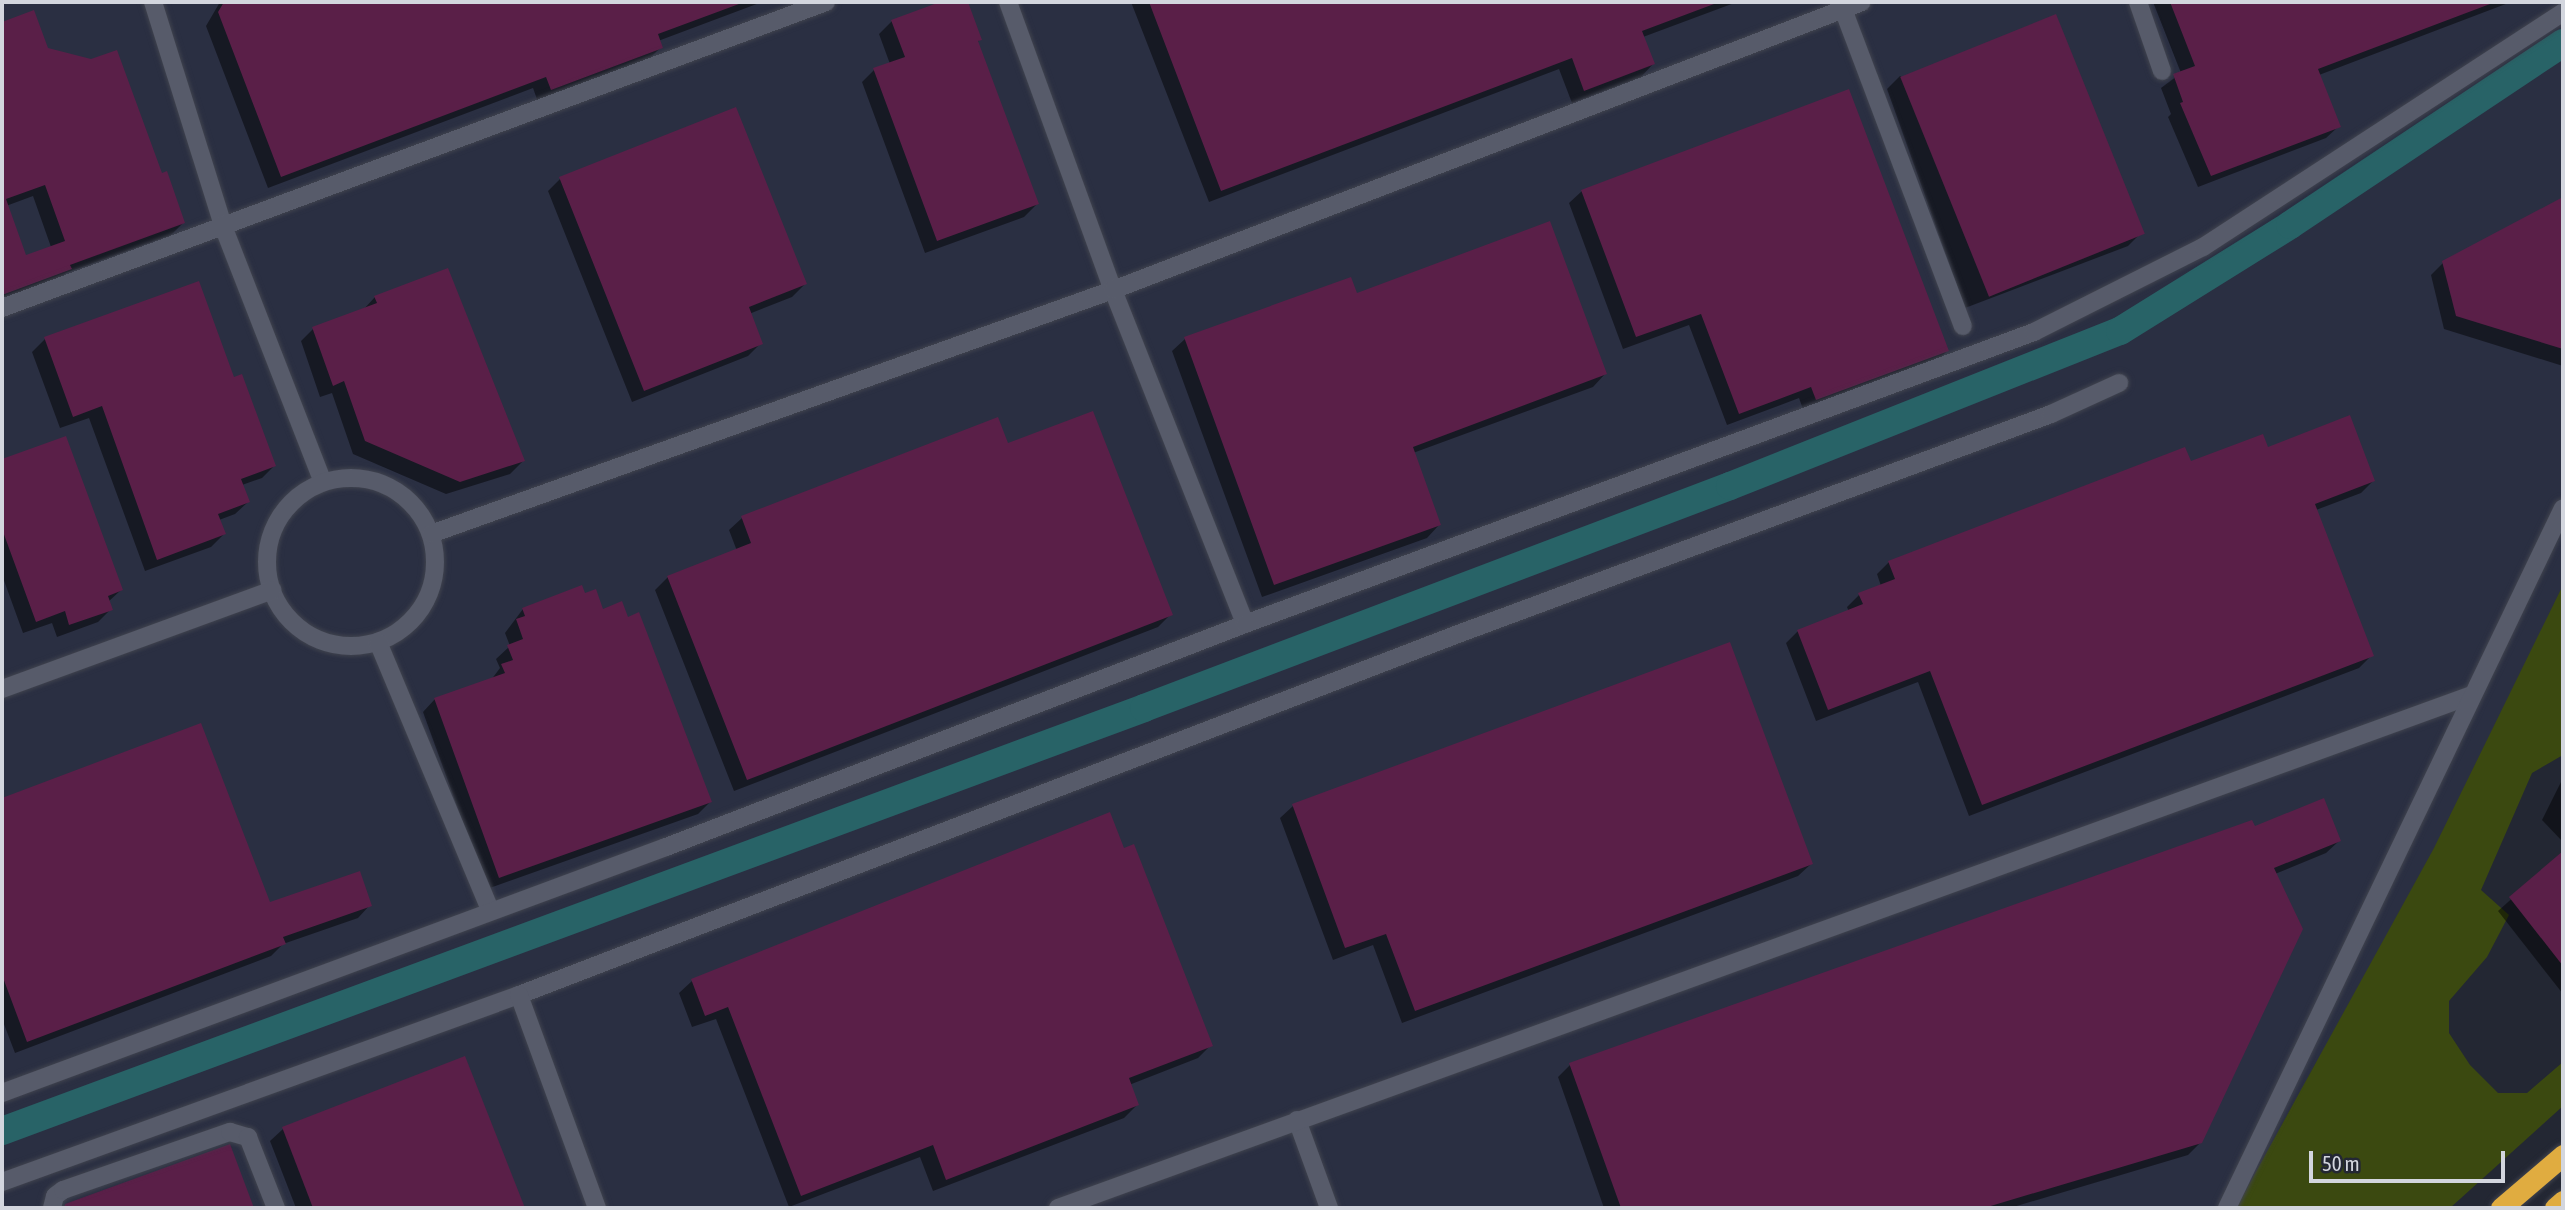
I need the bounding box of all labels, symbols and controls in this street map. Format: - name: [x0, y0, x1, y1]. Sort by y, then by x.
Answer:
- scale bar: [2313, 1136, 2509, 1180]
- text: 50 m: [2322, 1151, 2360, 1175]

